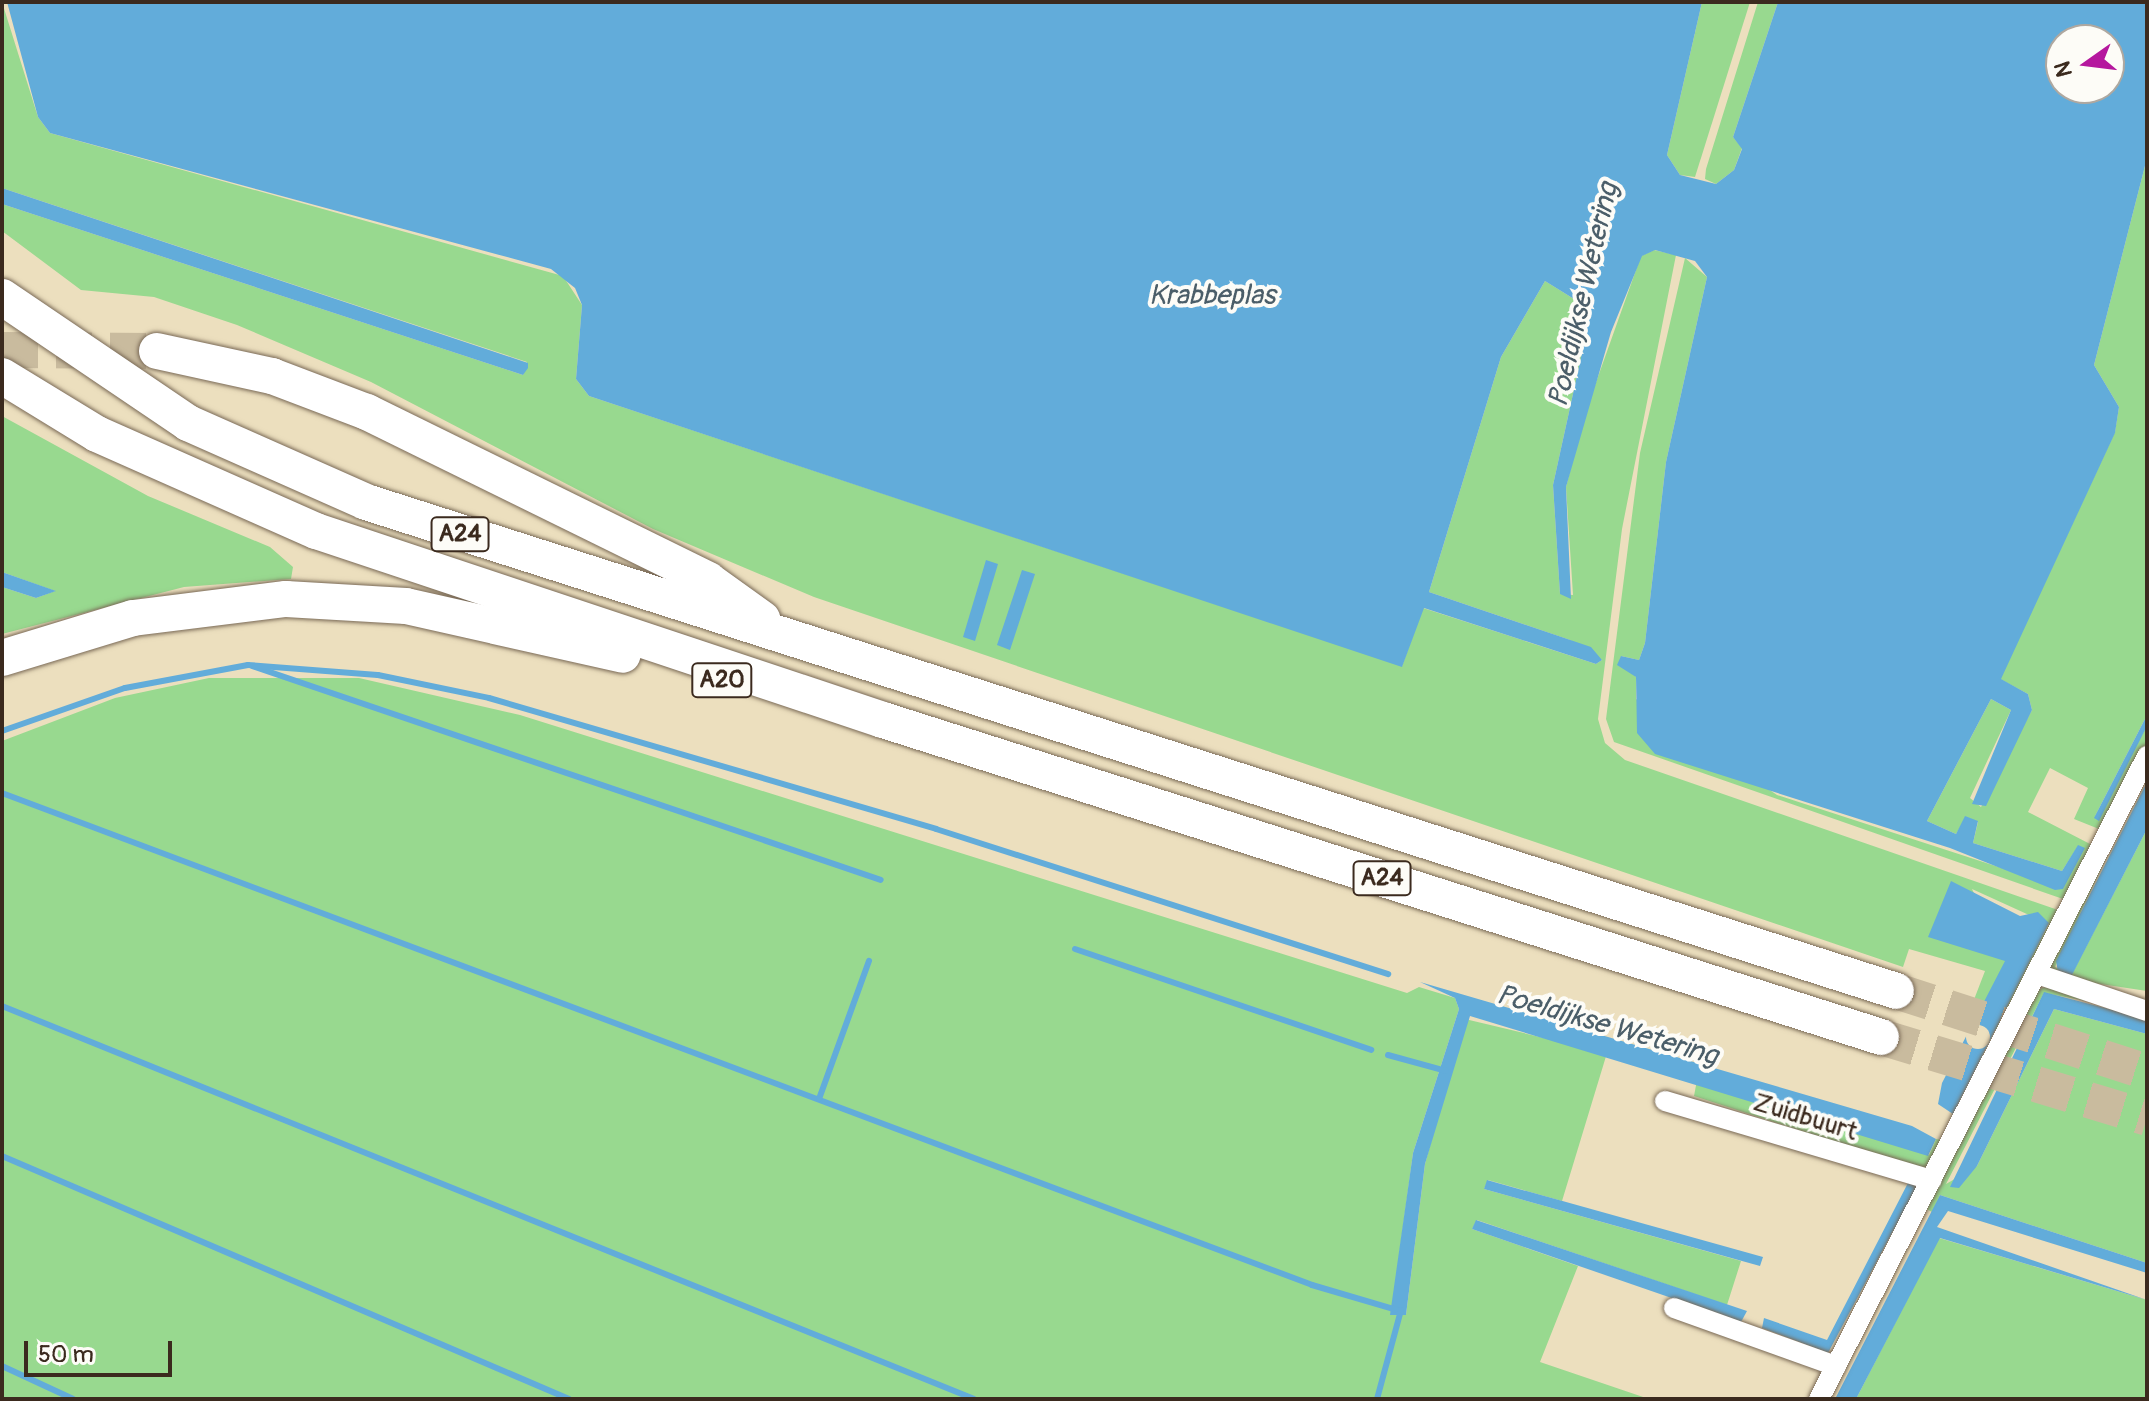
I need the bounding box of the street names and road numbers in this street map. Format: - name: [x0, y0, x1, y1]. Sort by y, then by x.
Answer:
- road number: A24: [430, 514, 490, 554]
- road number: A20: [690, 660, 754, 700]
- road number: A24: [1352, 858, 1412, 898]
- street label: Zuidbuurt: [1749, 1087, 1861, 1149]

